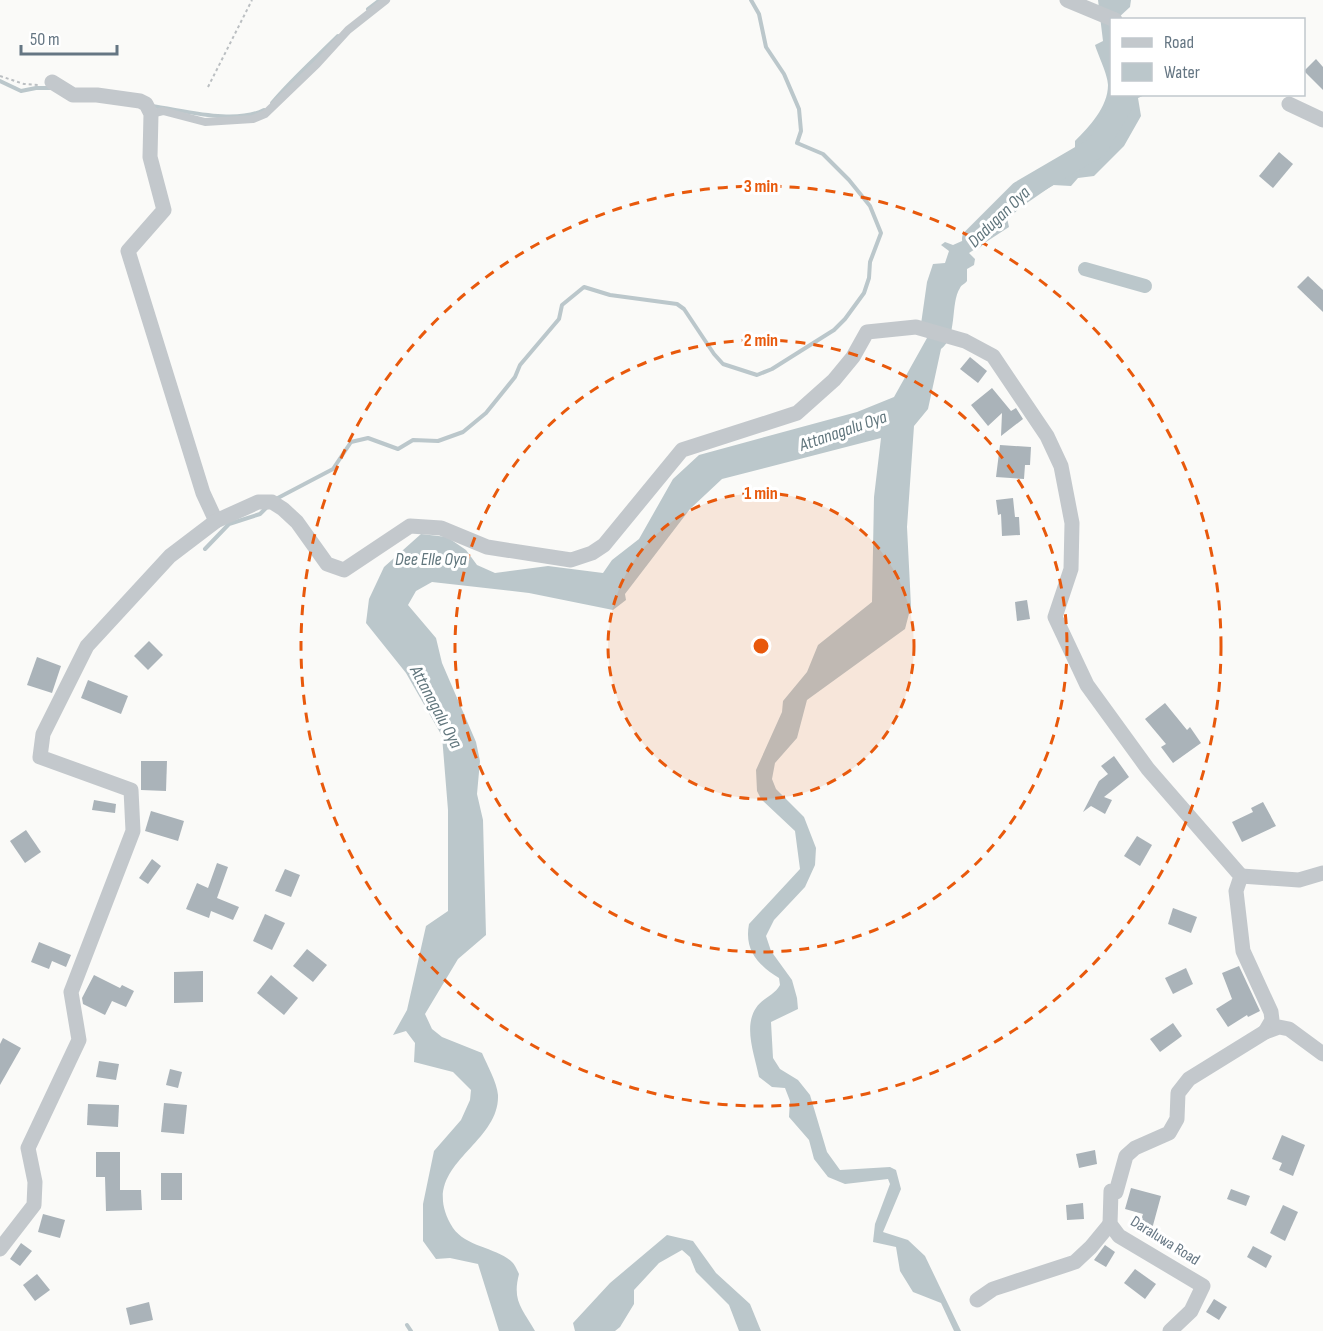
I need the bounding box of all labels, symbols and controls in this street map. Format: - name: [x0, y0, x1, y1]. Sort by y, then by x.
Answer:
- scale bar: [21, 18, 117, 56]
- legend: [1110, 18, 1305, 96]
- text: 50 m: [30, 29, 60, 50]
- text: Road: [1164, 32, 1194, 53]
- text: Water: [1164, 62, 1200, 83]
- text: 3 min: [744, 176, 778, 197]
- water label: Dadugan Oya: [964, 182, 1035, 252]
- text: 2 min: [744, 330, 778, 351]
- water label: Attanagalu Oya: [796, 406, 890, 456]
- text: 1 min: [744, 483, 778, 504]
- water label: Dee Elle Oya: [395, 549, 468, 570]
- centre of rings: [751, 636, 771, 656]
- water label: Attanagalu Oya: [405, 661, 467, 753]
- street label: Daraluwa Road: [1127, 1212, 1203, 1270]

